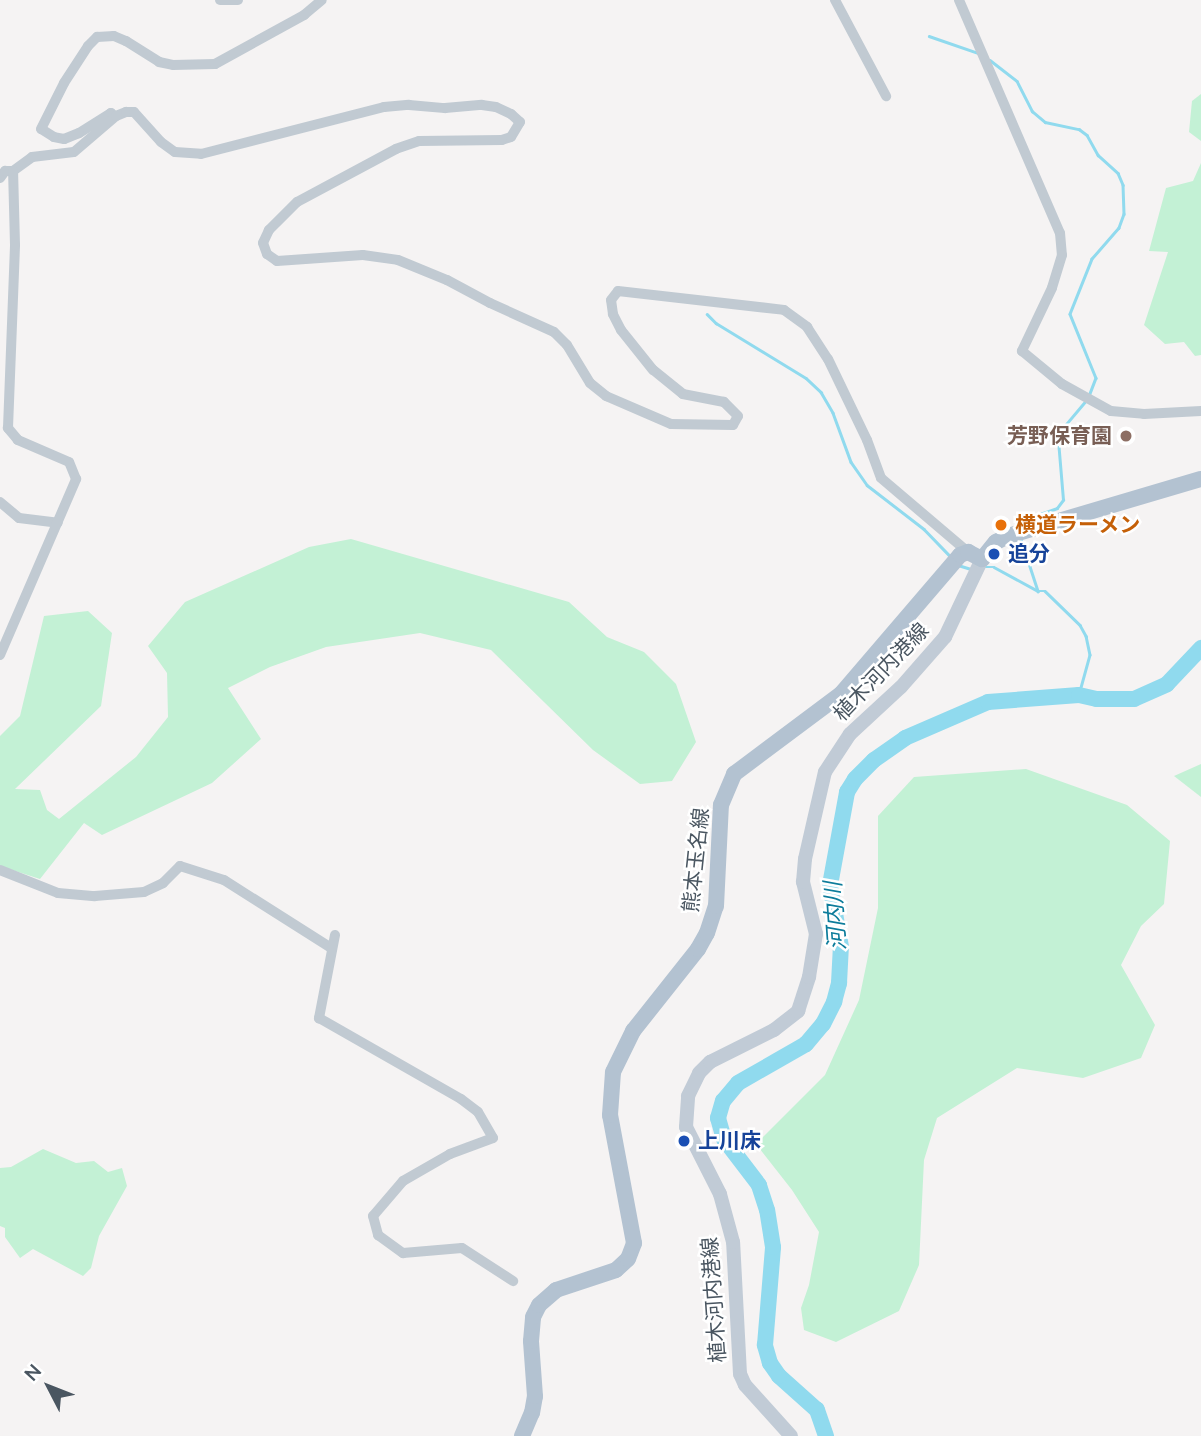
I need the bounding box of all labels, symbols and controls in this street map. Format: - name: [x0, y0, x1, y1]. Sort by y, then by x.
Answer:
- place label: 芳野保育園: [1007, 423, 1112, 449]
- marker: 芳野保育園: [1118, 428, 1134, 444]
- place label: 横道ラーメン: [1015, 512, 1141, 538]
- marker: 横道ラーメン: [993, 517, 1009, 533]
- place label: 追分: [1008, 541, 1050, 567]
- marker: 追分: [986, 546, 1002, 562]
- street label: 植木河内港線: [828, 618, 934, 726]
- street label: 熊本玉名線: [678, 806, 714, 914]
- water label: 河内川: [820, 881, 852, 951]
- place label: 上川床: [698, 1128, 761, 1154]
- marker: 上川床: [676, 1133, 692, 1149]
- street label: 植木河内港線: [697, 1236, 731, 1364]
- north arrow: [14, 1352, 84, 1422]
- text: N: [19, 1359, 48, 1387]

